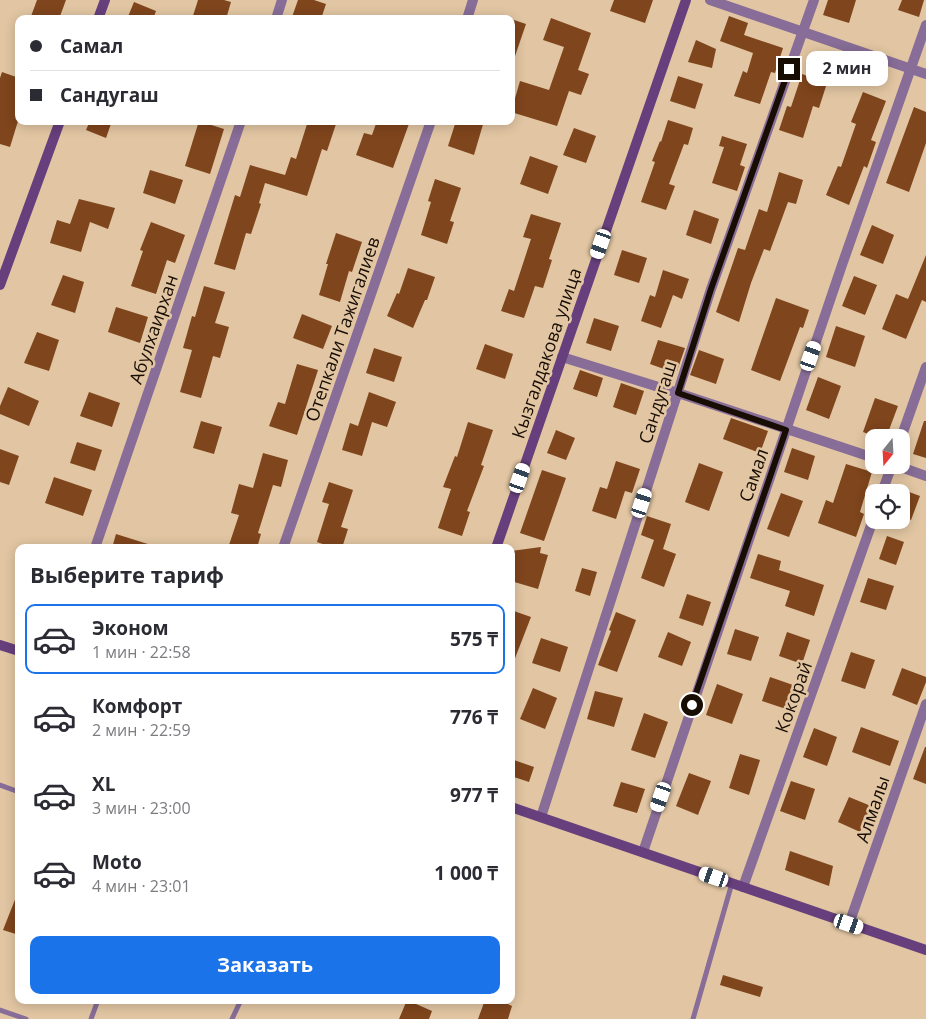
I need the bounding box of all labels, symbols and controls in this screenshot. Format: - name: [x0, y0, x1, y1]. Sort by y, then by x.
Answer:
- text: Самал: [60, 33, 123, 59]
- callout: 2 мин: [806, 52, 889, 86]
- text: 2 мин: [823, 57, 871, 79]
- route end: [778, 58, 800, 80]
- text: Сандугаш: [60, 82, 159, 108]
- car: [589, 227, 612, 261]
- street label: Отепкали Тажигалиев: [299, 233, 385, 425]
- street label: Кызгалдакова улица: [506, 264, 586, 442]
- street label: Абулхаирхан: [123, 271, 183, 387]
- car: [799, 339, 822, 373]
- street label: Сандугаш: [632, 357, 682, 447]
- north arrow: [865, 429, 910, 474]
- map controls: [865, 429, 910, 529]
- street label: Самал: [733, 445, 773, 505]
- car: [508, 461, 531, 495]
- button: locate: [865, 484, 910, 529]
- car: [630, 486, 653, 520]
- text: Выберите тариф: [30, 559, 224, 589]
- text: Эконом: [92, 615, 169, 641]
- icon: car: [32, 617, 77, 662]
- text: 575 ₸: [450, 626, 498, 652]
- text: 1 мин · 22:58: [92, 641, 191, 663]
- street label: Кокорай: [769, 658, 817, 736]
- text: Комфорт: [92, 693, 182, 719]
- route start: [681, 694, 703, 716]
- icon: car: [32, 695, 77, 740]
- text: 776 ₸: [450, 704, 498, 730]
- text: 2 мин · 22:59: [92, 719, 191, 741]
- text: XL: [92, 771, 115, 797]
- street label: Алмалы: [849, 772, 895, 846]
- icon: car: [32, 773, 77, 818]
- car: [649, 780, 672, 814]
- text: 977 ₸: [450, 782, 498, 808]
- text: 3 мин · 23:00: [92, 797, 191, 819]
- text: Moto: [92, 849, 142, 875]
- icon: car: [32, 851, 77, 896]
- text: 1 000 ₸: [434, 860, 498, 886]
- car: [697, 865, 730, 889]
- text: 4 мин · 23:01: [92, 875, 191, 897]
- car: [832, 912, 865, 936]
- button: Заказать: [30, 936, 500, 994]

